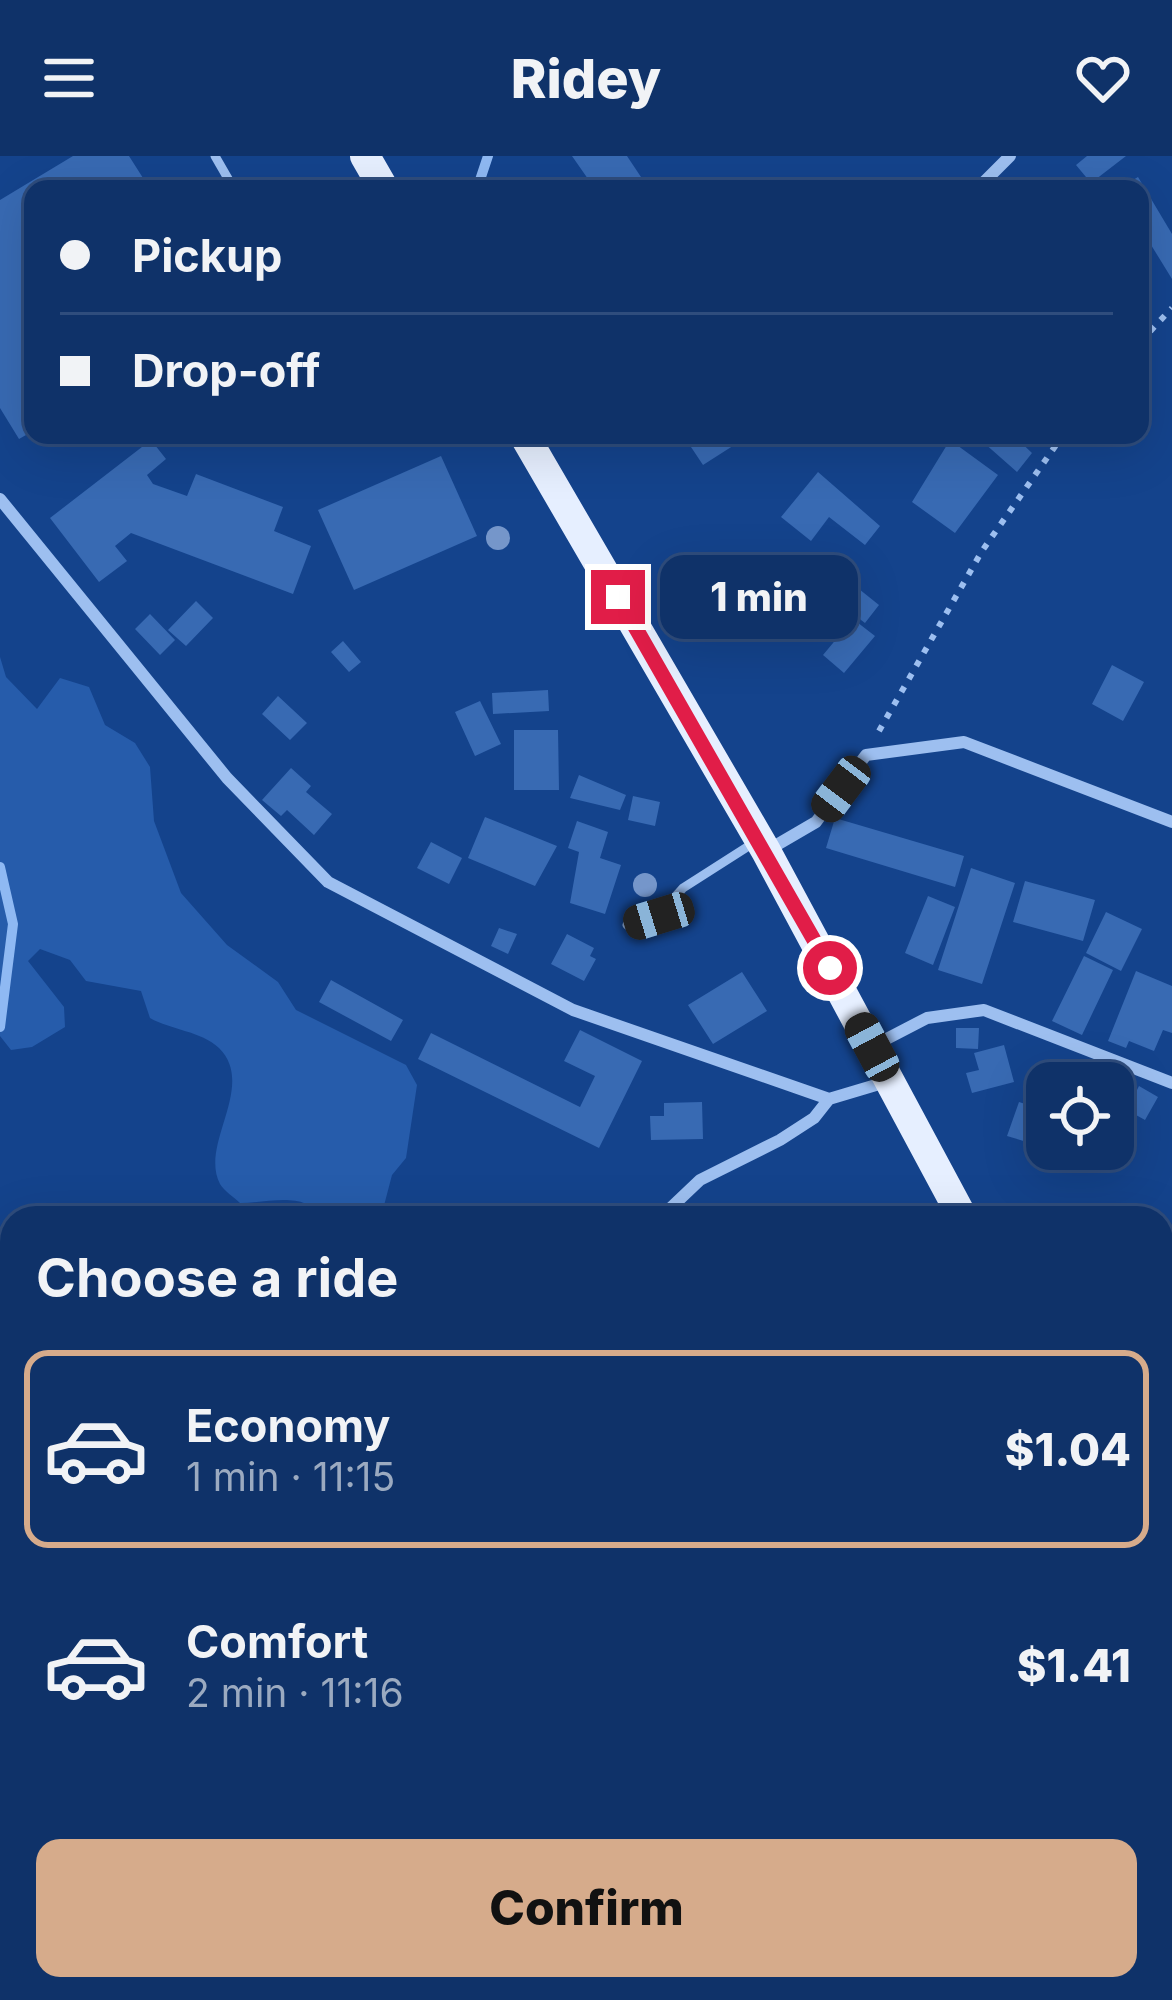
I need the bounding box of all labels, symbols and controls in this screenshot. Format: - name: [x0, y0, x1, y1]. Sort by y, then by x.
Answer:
- icon: menu: [36, 45, 102, 111]
- icon: heart: [1070, 45, 1136, 111]
- text: Ridey: [511, 46, 661, 111]
- text: Pickup: [132, 228, 282, 283]
- text: Drop-off: [132, 343, 320, 398]
- callout: 1 min: [660, 555, 858, 639]
- route end: [591, 570, 645, 624]
- text: 1 min: [710, 573, 808, 620]
- car: [805, 749, 877, 829]
- car: [619, 888, 699, 944]
- route start: [803, 941, 857, 995]
- car: [839, 1007, 905, 1087]
- map controls: [1026, 1062, 1134, 1170]
- button: locate: [1026, 1062, 1134, 1170]
- text: Choose a ride: [36, 1245, 398, 1310]
- icon: car: [42, 1395, 150, 1503]
- text: Economy: [186, 1398, 390, 1453]
- text: $1.04: [1005, 1422, 1131, 1477]
- text: 1 min · 11:15: [186, 1453, 395, 1500]
- icon: car: [42, 1611, 150, 1719]
- text: Comfort: [186, 1614, 368, 1669]
- text: $1.41: [1017, 1638, 1131, 1693]
- text: 2 min · 11:16: [186, 1669, 404, 1716]
- button: Confirm: [36, 1839, 1137, 1977]

